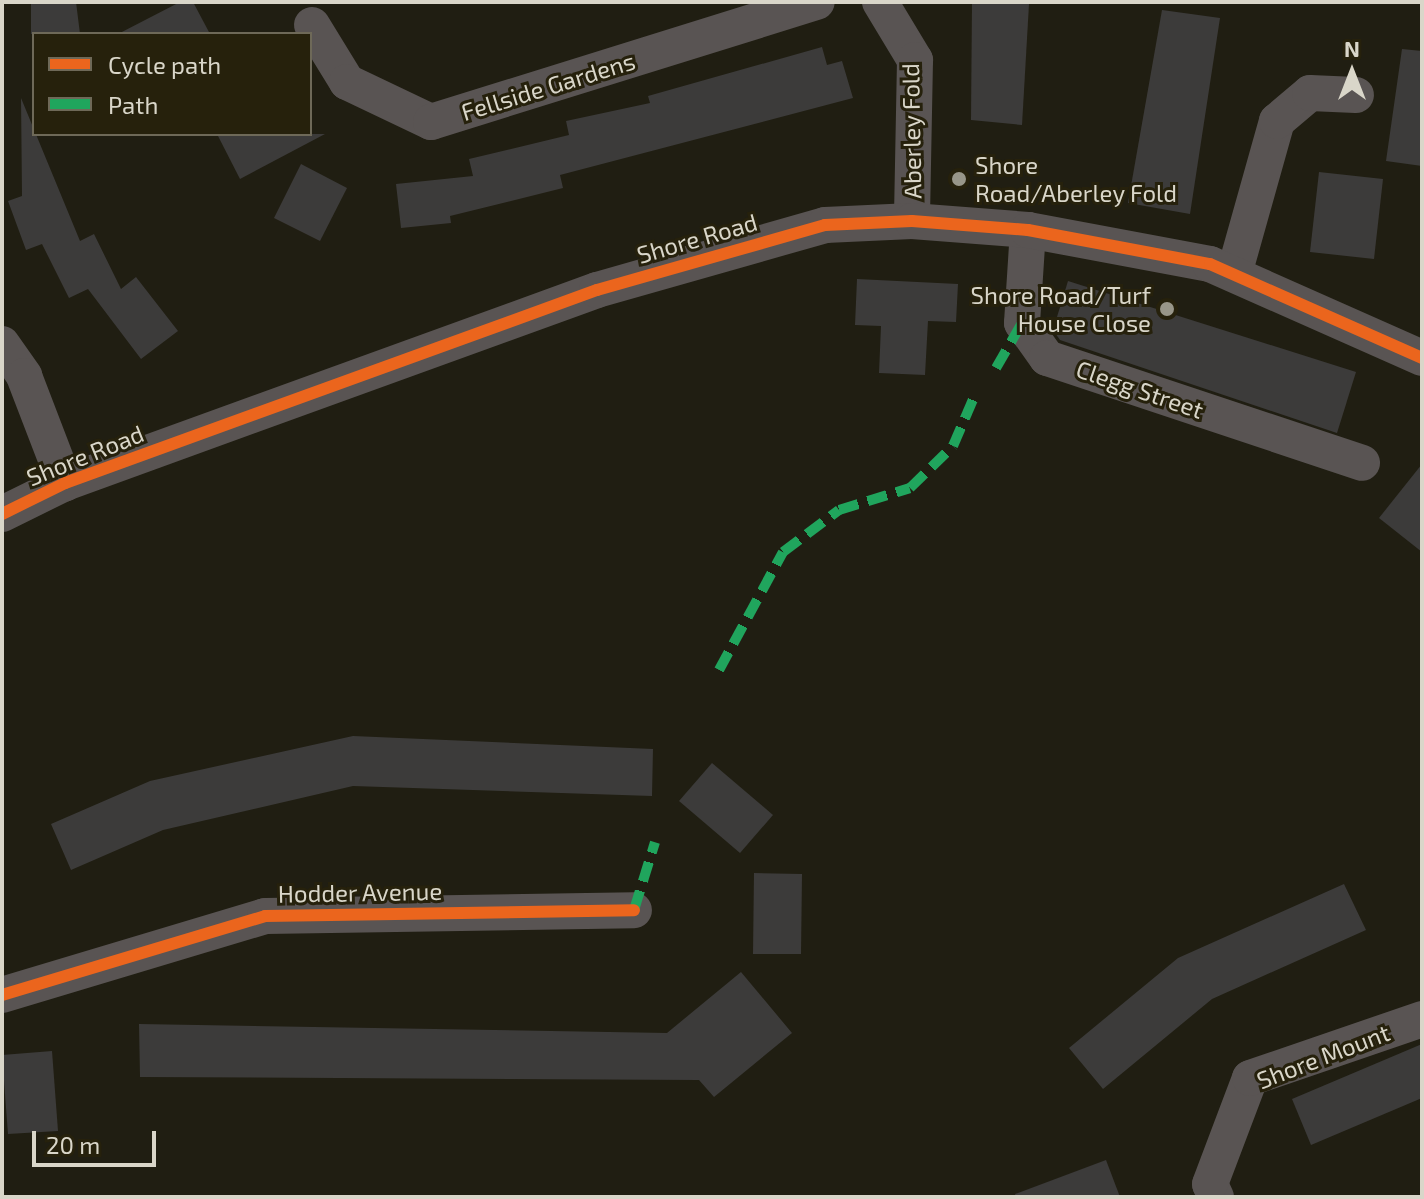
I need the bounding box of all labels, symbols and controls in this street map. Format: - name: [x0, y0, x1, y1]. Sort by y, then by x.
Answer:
- legend: [32, 32, 312, 136]
- north arrow: [1312, 32, 1392, 112]
- text: N: [1344, 35, 1360, 61]
- street label: Fellside Gardens: [458, 46, 638, 126]
- text: Cycle path: [108, 50, 221, 79]
- street label: Aberley Fold: [895, 63, 927, 199]
- text: Path: [108, 90, 158, 119]
- place label: Shore Road/Aberley Fold: [975, 151, 1178, 207]
- marker: Shore Road/Aberley Fold: [950, 170, 968, 188]
- street label: Shore Road: [633, 207, 761, 269]
- place label: Shore Road/Turf House Close: [970, 281, 1151, 337]
- marker: Shore Road/Turf House Close: [1158, 300, 1176, 318]
- street label: Clegg Street: [1073, 354, 1207, 424]
- street label: Shore Road: [22, 418, 148, 492]
- street label: Hodder Avenue: [277, 876, 443, 908]
- street label: Shore Mount: [1252, 1017, 1394, 1095]
- scale bar: [36, 1115, 160, 1165]
- text: 20 m: [46, 1130, 100, 1159]

